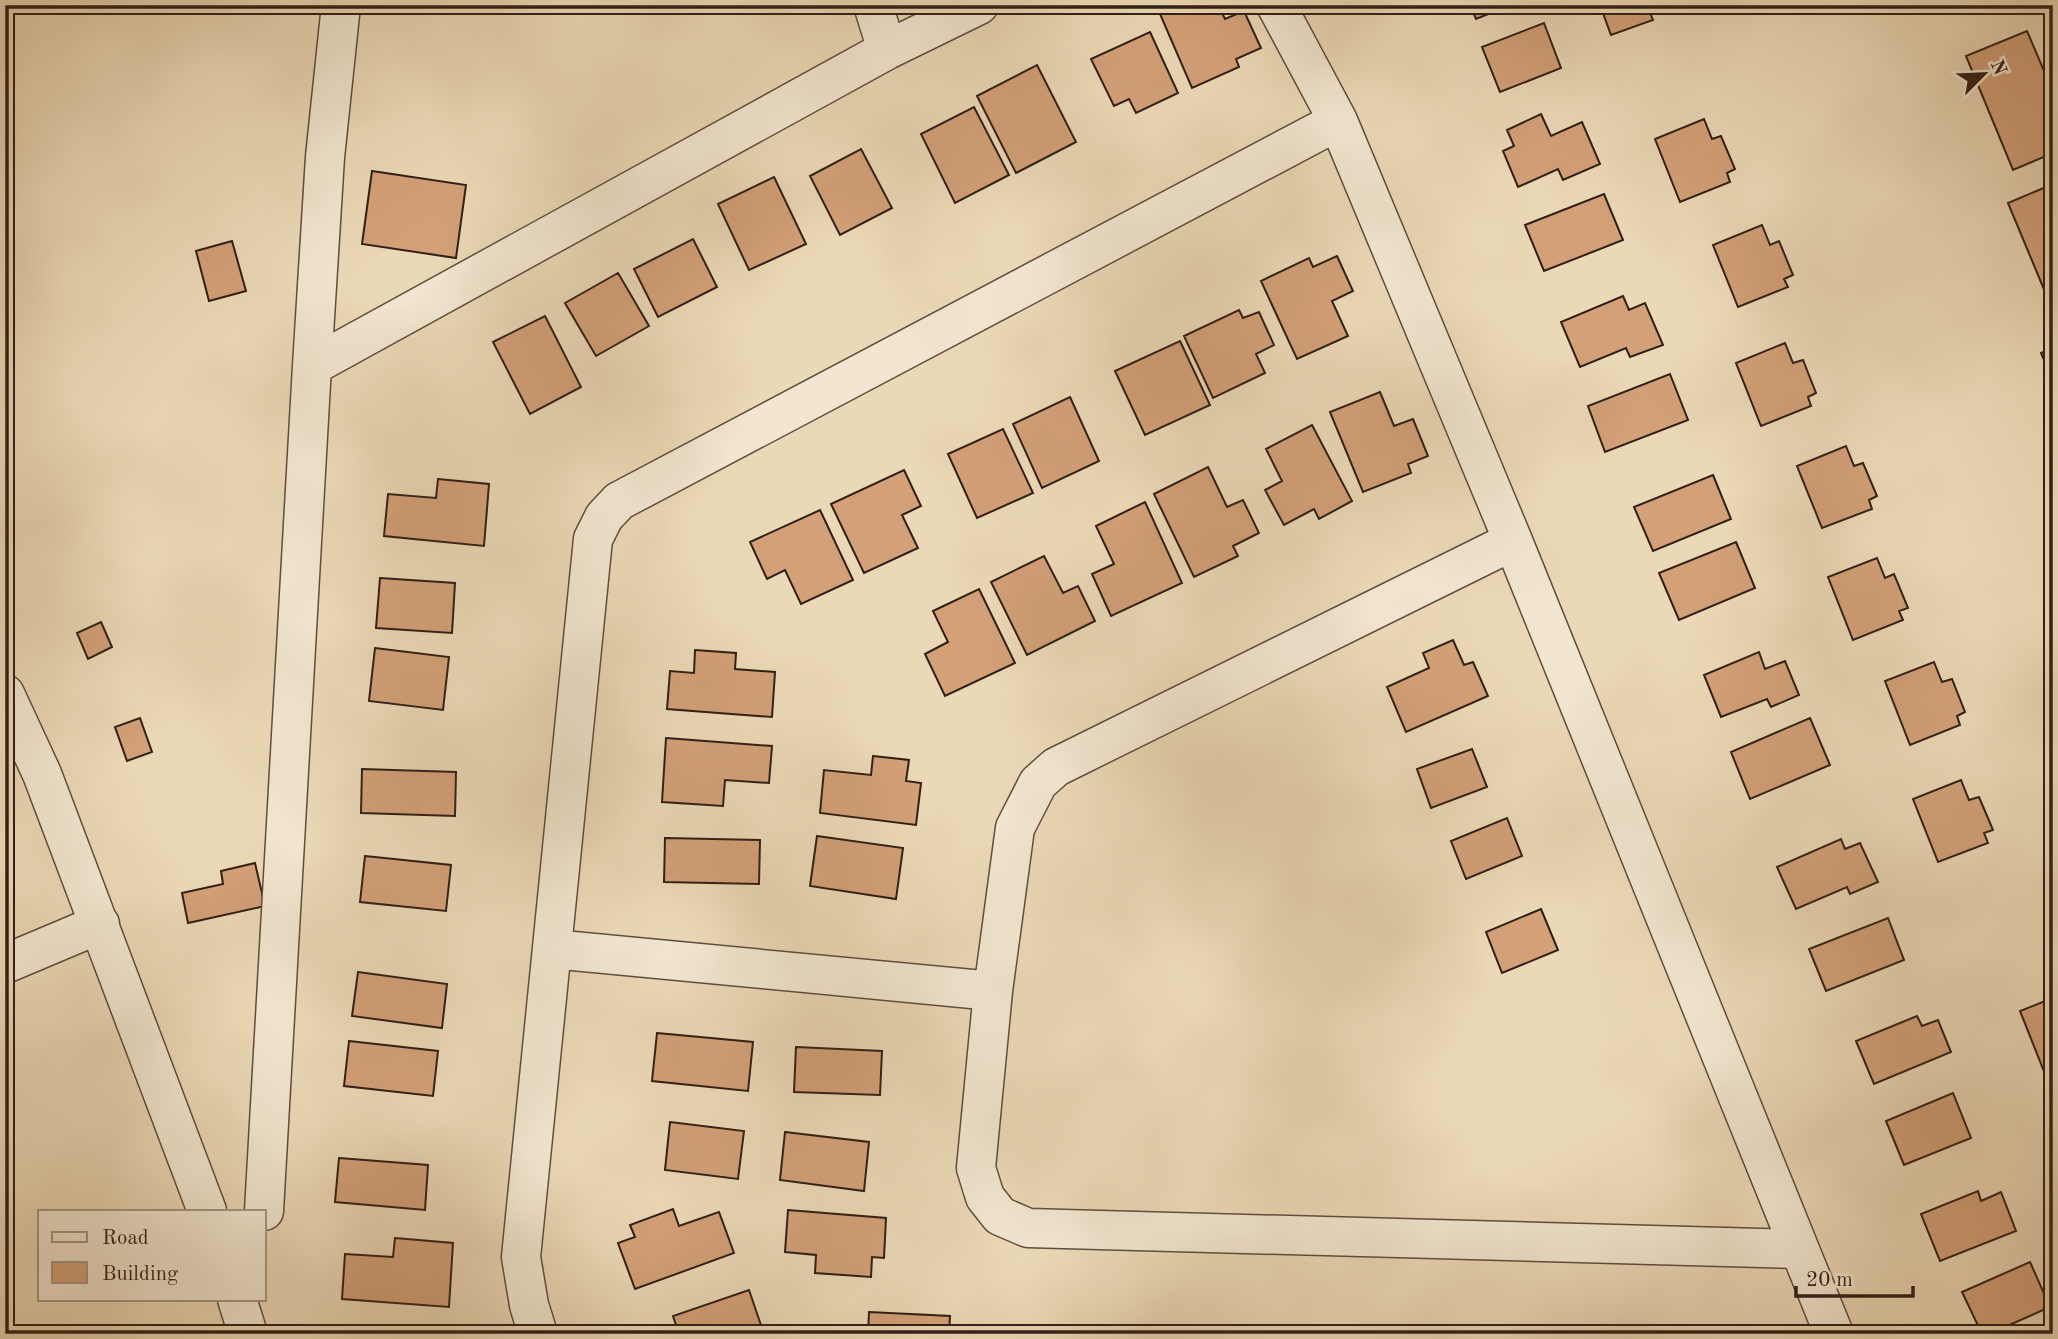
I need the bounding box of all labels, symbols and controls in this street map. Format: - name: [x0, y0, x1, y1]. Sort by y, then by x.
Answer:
- north arrow: [1950, 38, 2020, 108]
- text: N: [1986, 58, 2009, 79]
- legend: [38, 1210, 266, 1300]
- text: Road: [102, 1228, 149, 1249]
- scale bar: [1796, 1255, 1913, 1299]
- text: Building: [102, 1264, 179, 1285]
- text: 20 m: [1806, 1270, 1853, 1291]

